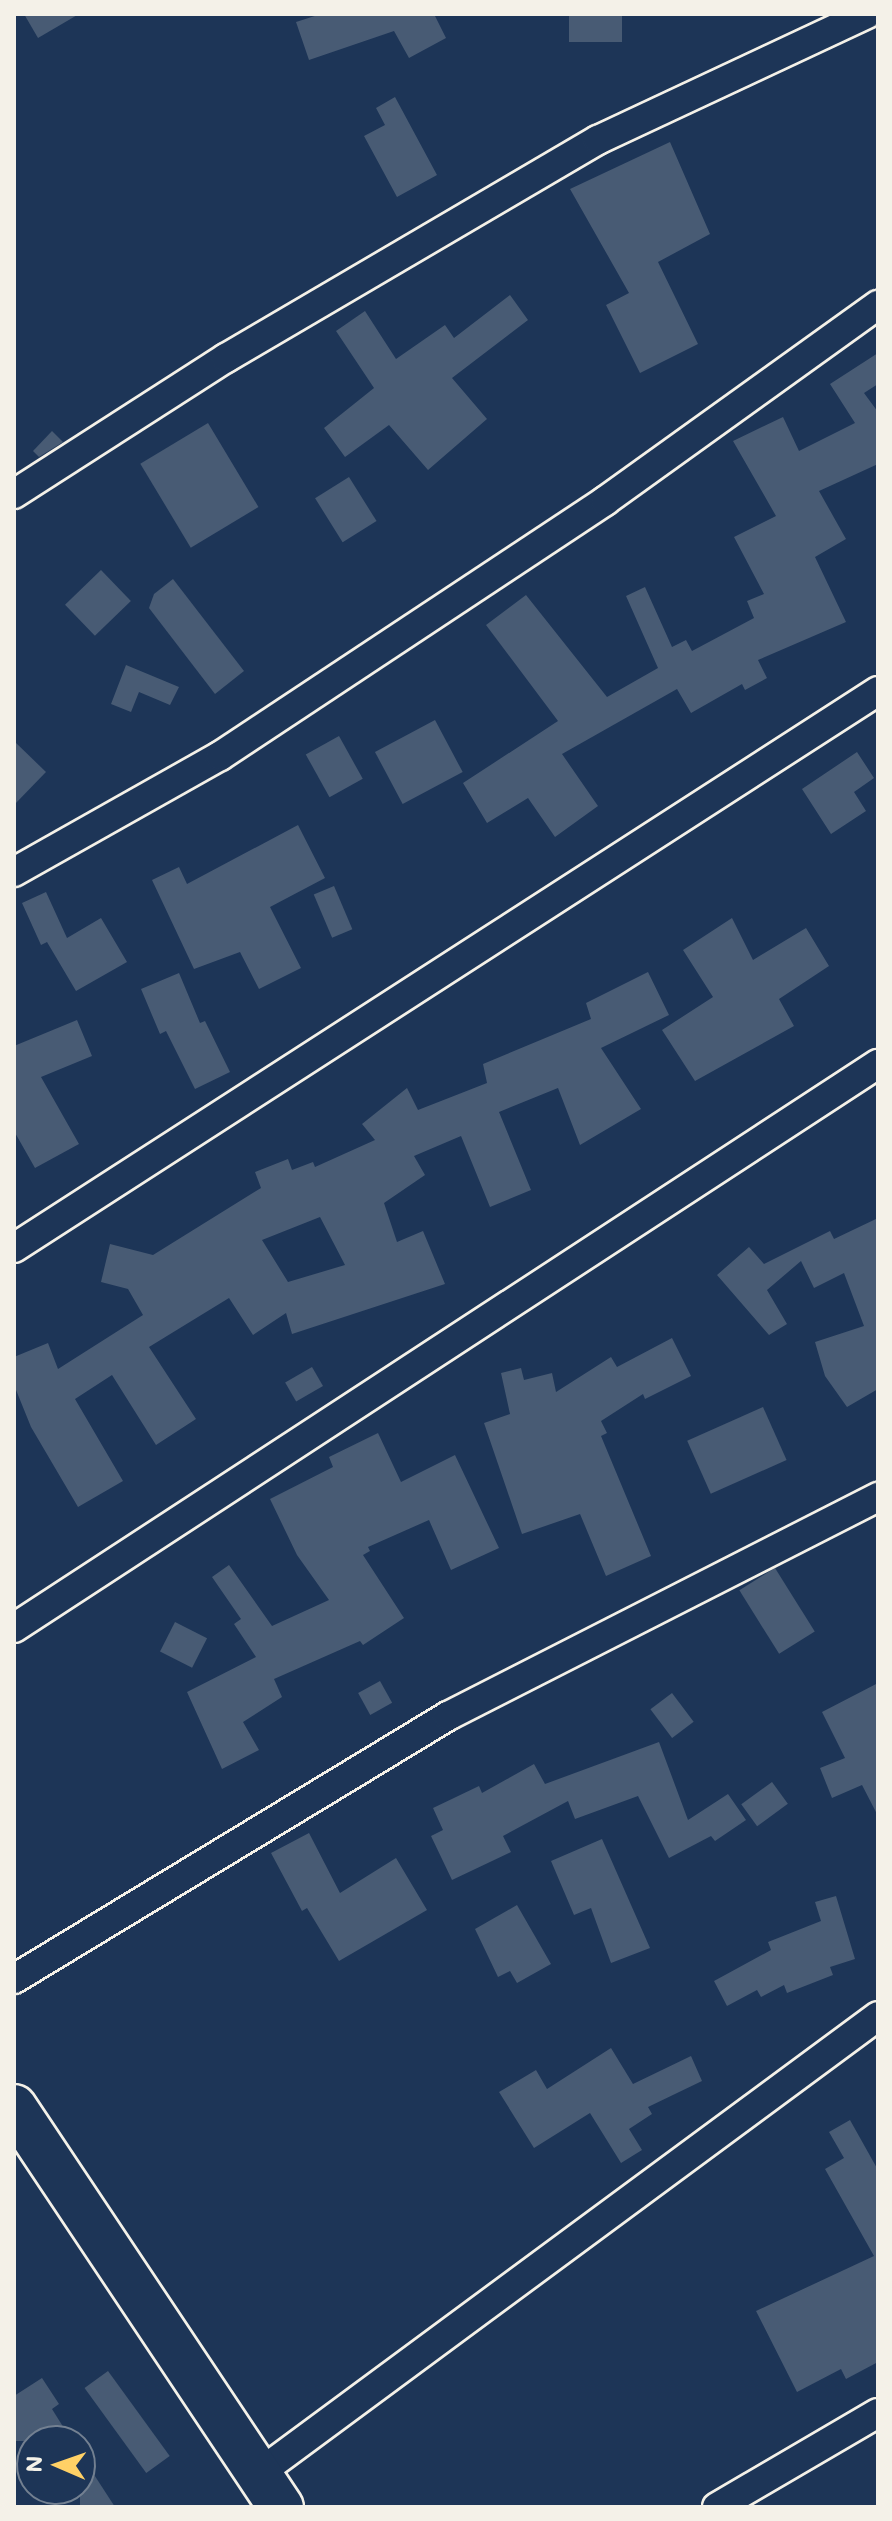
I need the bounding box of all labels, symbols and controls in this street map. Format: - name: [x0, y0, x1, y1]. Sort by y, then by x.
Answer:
- north arrow: [16, 2425, 96, 2505]
- text: N: [19, 2455, 48, 2473]

